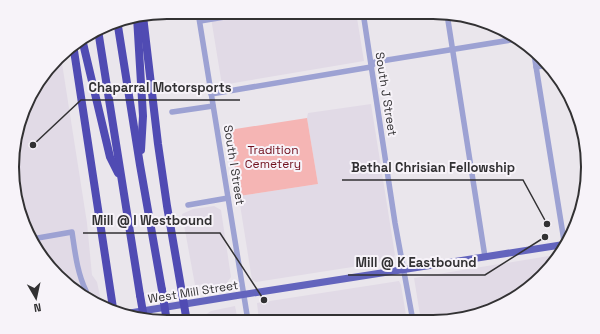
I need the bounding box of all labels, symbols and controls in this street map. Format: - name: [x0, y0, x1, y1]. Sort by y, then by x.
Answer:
- street label: South J Street: [371, 51, 401, 137]
- callout: Chaparral Motorsports: [81, 75, 240, 100]
- text: Chaparral Motorsports: [89, 79, 232, 96]
- street label: South I Street: [220, 124, 248, 206]
- park label: Tradition Cemetery: [245, 142, 301, 172]
- callout: Bethal Chrisian Fellowship: [342, 155, 523, 180]
- text: Bethal Chrisian Fellowship: [351, 159, 515, 176]
- callout: Mill @ I Westbound: [83, 208, 220, 233]
- text: Mill @ I Westbound: [92, 212, 212, 229]
- callout: Mill @ K Eastbound: [348, 250, 485, 275]
- text: Mill @ K Eastbound: [356, 254, 476, 271]
- street label: West Mill Street: [147, 277, 239, 307]
- north arrow: [16, 278, 56, 318]
- text: N: [33, 300, 42, 315]

